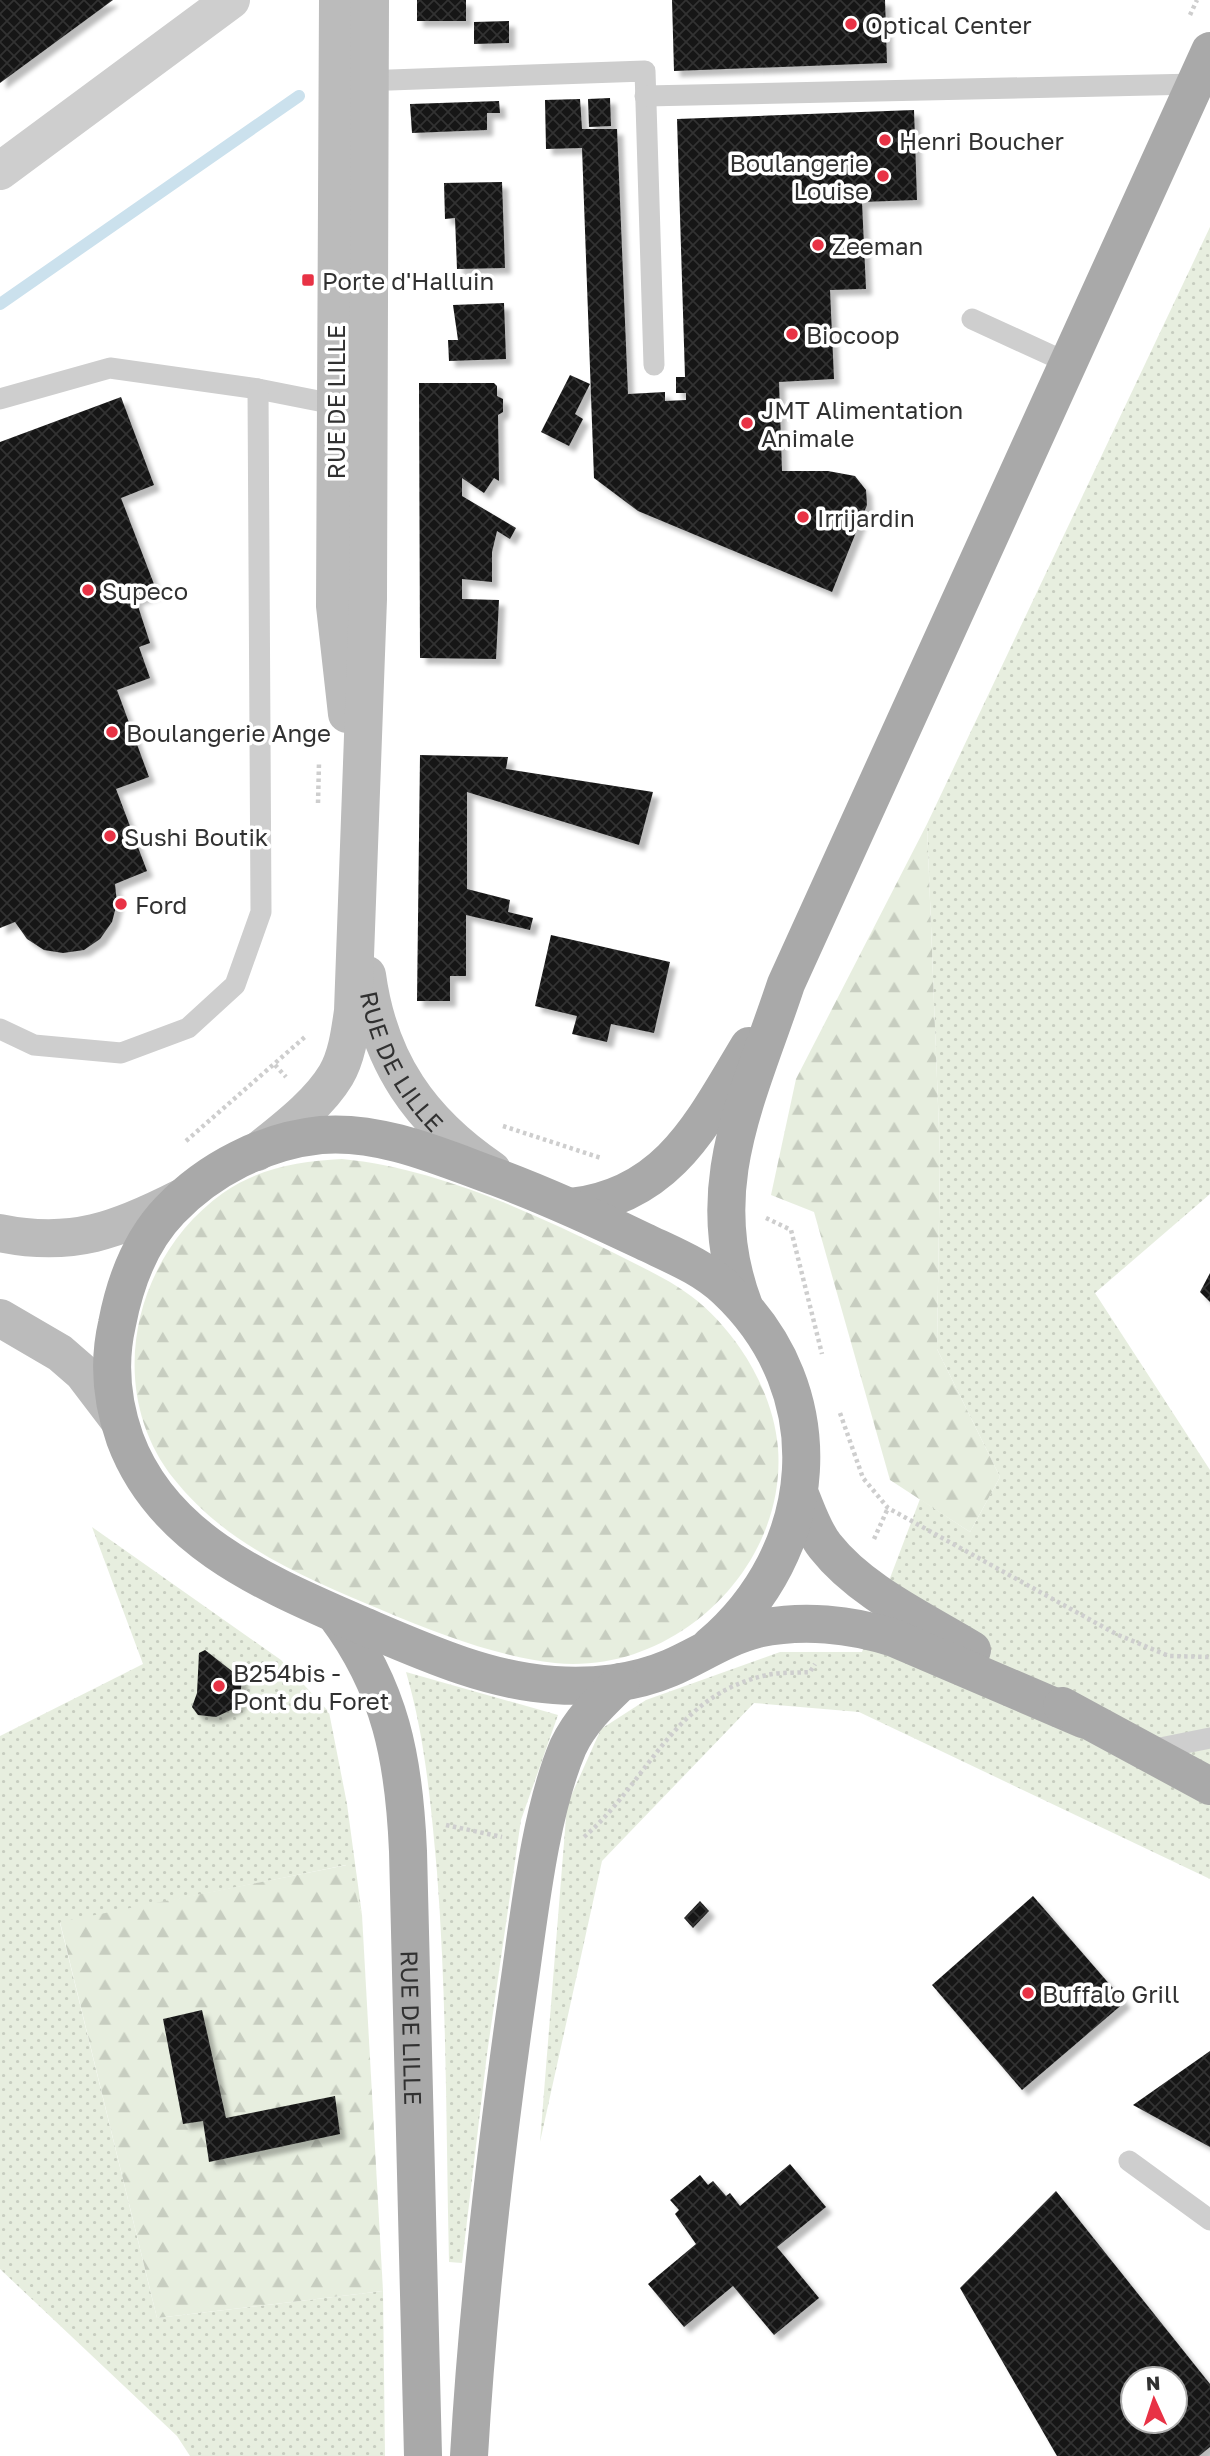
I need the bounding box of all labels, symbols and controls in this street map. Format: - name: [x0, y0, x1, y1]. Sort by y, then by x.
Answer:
- place label: Optical Center: [865, 10, 1032, 39]
- marker: Optical Center: [843, 16, 859, 32]
- place label: Henri Boucher: [899, 126, 1064, 155]
- marker: Henri Boucher: [877, 132, 893, 148]
- place label: Boulangerie Louise: [730, 148, 869, 205]
- marker: Boulangerie Louise: [875, 168, 891, 184]
- place label: Zeeman: [832, 231, 923, 260]
- marker: Zeeman: [810, 237, 826, 253]
- place label: Porte d'Halluin: [322, 266, 494, 295]
- marker: Porte d'Halluin: [300, 272, 316, 288]
- place label: Biocoop: [806, 320, 900, 349]
- street label: RUE DE LILLE: [321, 325, 350, 479]
- marker: Biocoop: [784, 326, 800, 342]
- place label: JMT Alimentation Animale: [761, 395, 963, 452]
- marker: JMT Alimentation Animale: [739, 415, 755, 431]
- place label: Irrijardin: [817, 503, 915, 532]
- marker: Irrijardin: [795, 509, 811, 525]
- place label: Supeco: [102, 576, 188, 605]
- marker: Supeco: [80, 582, 96, 598]
- place label: Boulangerie Ange: [126, 718, 331, 747]
- marker: Boulangerie Ange: [104, 724, 120, 740]
- place label: Sushi Boutik: [124, 822, 268, 851]
- marker: Sushi Boutik: [102, 828, 118, 844]
- place label: Ford: [135, 890, 187, 919]
- marker: Ford: [113, 896, 129, 912]
- street label: RUE DE LILLE: [355, 988, 450, 1137]
- place label: B254bis - Pont du Foret: [233, 1658, 389, 1715]
- marker: B254bis - Pont du Foret: [211, 1678, 227, 1694]
- street label: RUE DE LILLE: [396, 1950, 429, 2105]
- place label: Buffalo Grill: [1042, 1979, 1179, 2008]
- marker: Buffalo Grill: [1020, 1985, 1036, 2001]
- north arrow: [1119, 2365, 1189, 2435]
- text: N: [1145, 2371, 1161, 2394]

